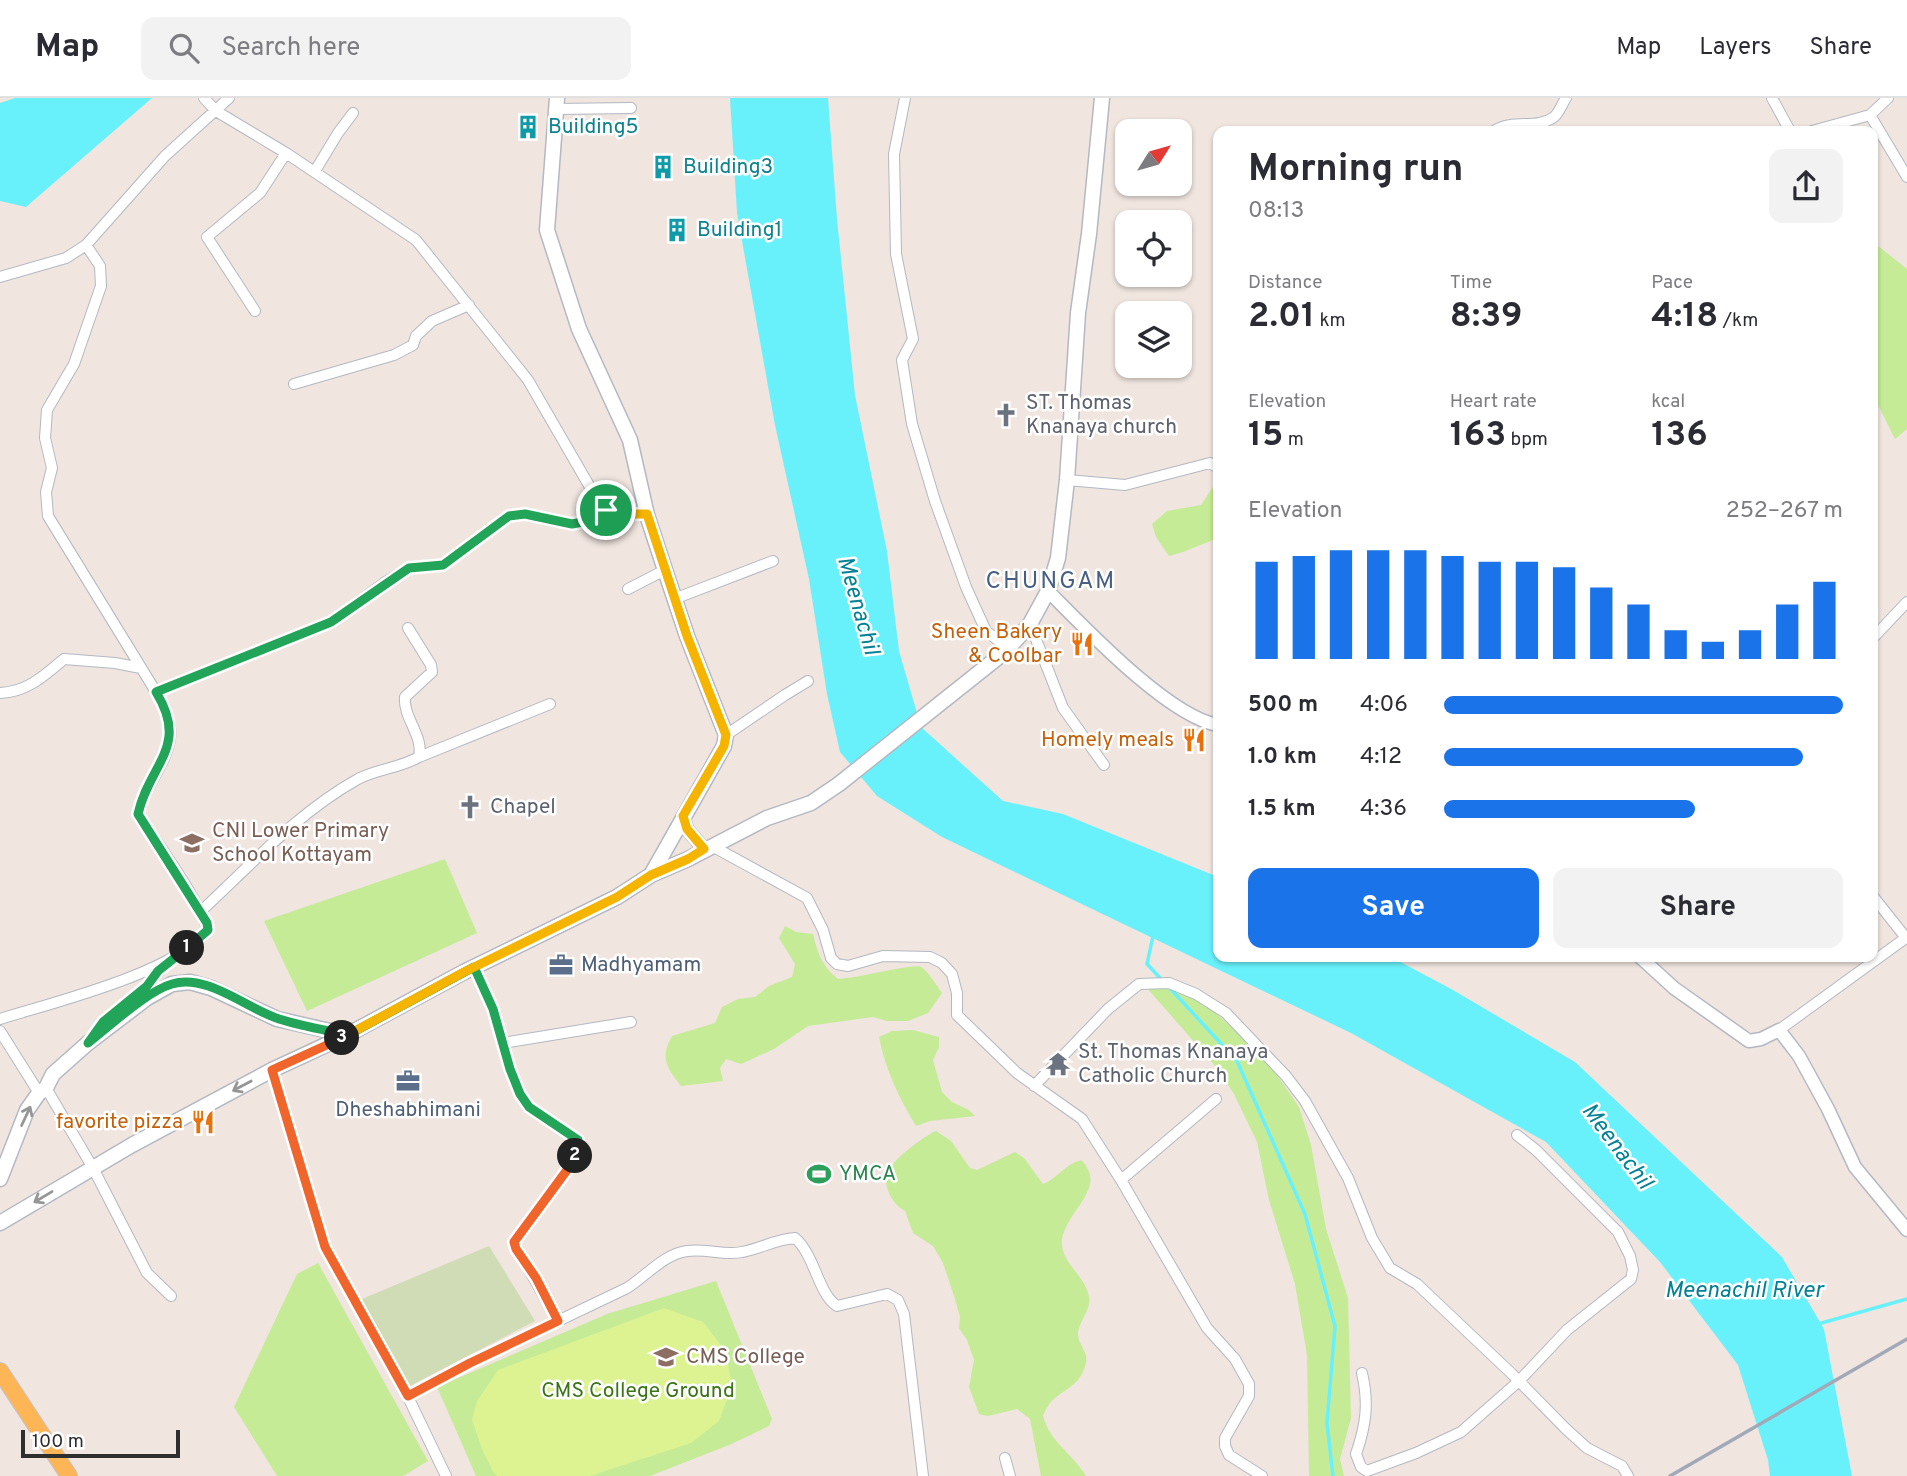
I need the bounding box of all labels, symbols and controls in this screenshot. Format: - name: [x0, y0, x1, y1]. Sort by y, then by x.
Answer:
- search box: [141, 17, 631, 80]
- text: Map: [35, 27, 99, 69]
- icon: search: [165, 29, 203, 67]
- text: Search here: [221, 32, 360, 65]
- text: Map: [1616, 33, 1661, 63]
- text: Layers: [1699, 33, 1771, 63]
- text: Share: [1809, 33, 1872, 63]
- building icon: Building5: [514, 113, 542, 141]
- place label: Building5: [548, 114, 639, 141]
- north arrow: [1115, 119, 1192, 196]
- map controls: [1115, 119, 1192, 378]
- text: Morning run: [1248, 146, 1464, 195]
- button: share: [1769, 149, 1843, 223]
- building icon: Building3: [649, 153, 677, 181]
- place label: Building3: [683, 154, 773, 181]
- text: 08:13: [1248, 197, 1304, 226]
- button: locate: [1115, 210, 1192, 287]
- building icon: Building1: [663, 216, 691, 244]
- place label: Building1: [697, 217, 782, 244]
- text: Distance: [1248, 271, 1323, 295]
- text: Time: [1450, 271, 1492, 295]
- text: Pace: [1651, 271, 1693, 295]
- text: 2.01: [1248, 295, 1315, 339]
- text: 8:39: [1450, 295, 1523, 339]
- text: 4:18: [1651, 295, 1718, 339]
- button: layers: [1115, 301, 1192, 378]
- text: km: [1315, 309, 1346, 333]
- text: /km: [1718, 309, 1758, 333]
- place label: ST. Thomas Knanaya church: [1026, 390, 1177, 441]
- text: Elevation: [1248, 390, 1326, 414]
- text: Heart rate: [1450, 390, 1537, 414]
- text: kcal: [1651, 390, 1685, 414]
- church icon: ST. Thomas Knanaya church: [992, 401, 1020, 429]
- text: 15: [1248, 414, 1283, 458]
- text: 163: [1450, 414, 1506, 458]
- text: 136: [1651, 414, 1708, 458]
- text: m: [1283, 428, 1304, 452]
- text: bpm: [1506, 428, 1548, 452]
- pin: [576, 480, 636, 540]
- icon: arrive: [587, 491, 625, 529]
- text: Elevation: [1248, 497, 1343, 526]
- text: 252–267 m: [1726, 497, 1843, 526]
- water label: Meenachil: [829, 553, 885, 660]
- district label: CHUNGAM: [986, 567, 1116, 597]
- place label: Sheen Bakery & Coolbar: [931, 619, 1062, 670]
- restaurant icon: Sheen Bakery & Coolbar: [1068, 630, 1096, 658]
- text: 500 m: [1248, 691, 1318, 720]
- text: 4:06: [1360, 691, 1408, 720]
- restaurant icon: Homely meals: [1180, 726, 1208, 754]
- place label: Homely meals: [1041, 727, 1174, 754]
- text: 1.0 km: [1248, 743, 1317, 772]
- text: 4:12: [1360, 743, 1402, 772]
- church icon: Chapel: [456, 793, 484, 821]
- place label: Chapel: [490, 794, 556, 821]
- text: 1.5 km: [1248, 795, 1316, 824]
- text: 4:36: [1360, 795, 1407, 824]
- place label: CNI Lower Primary School Kottayam: [212, 818, 389, 869]
- school or university icon: CNI Lower Primary School Kottayam: [178, 829, 206, 857]
- button: Save: [1248, 868, 1539, 948]
- button: Share: [1553, 868, 1843, 948]
- pin: 1: [170, 930, 204, 966]
- text: 1: [183, 935, 190, 959]
- office icon: Madhyamam: [547, 951, 575, 979]
- place label: Madhyamam: [581, 952, 701, 979]
- pin: 3: [324, 1020, 360, 1056]
- text: 3: [336, 1025, 347, 1049]
- place label: St. Thomas Knanaya Catholic Church: [1078, 1039, 1268, 1090]
- temple icon: St. Thomas Knanaya Catholic Church: [1044, 1050, 1072, 1078]
- office icon: Dheshabhimani: [394, 1067, 422, 1095]
- one-way arrow: [232, 1080, 253, 1093]
- place label: Dheshabhimani: [335, 1097, 481, 1124]
- water label: Meenachil: [1574, 1098, 1659, 1197]
- one-way arrow: [20, 1106, 33, 1127]
- restaurant icon: favorite pizza: [189, 1108, 217, 1136]
- place label: favorite pizza: [56, 1109, 183, 1136]
- pin: 2: [558, 1138, 592, 1174]
- text: 2: [569, 1143, 580, 1167]
- sports icon: YMCA: [805, 1160, 833, 1188]
- place label: YMCA: [839, 1161, 896, 1188]
- one-way arrow: [34, 1190, 54, 1204]
- water label: Meenachil River: [1665, 1277, 1826, 1306]
- school or university icon: CMS College: [652, 1343, 680, 1371]
- place label: CMS College: [686, 1344, 805, 1371]
- park label: CMS College Ground: [541, 1378, 735, 1405]
- scale bar: [21, 1427, 180, 1459]
- text: 100 m: [32, 1430, 84, 1454]

